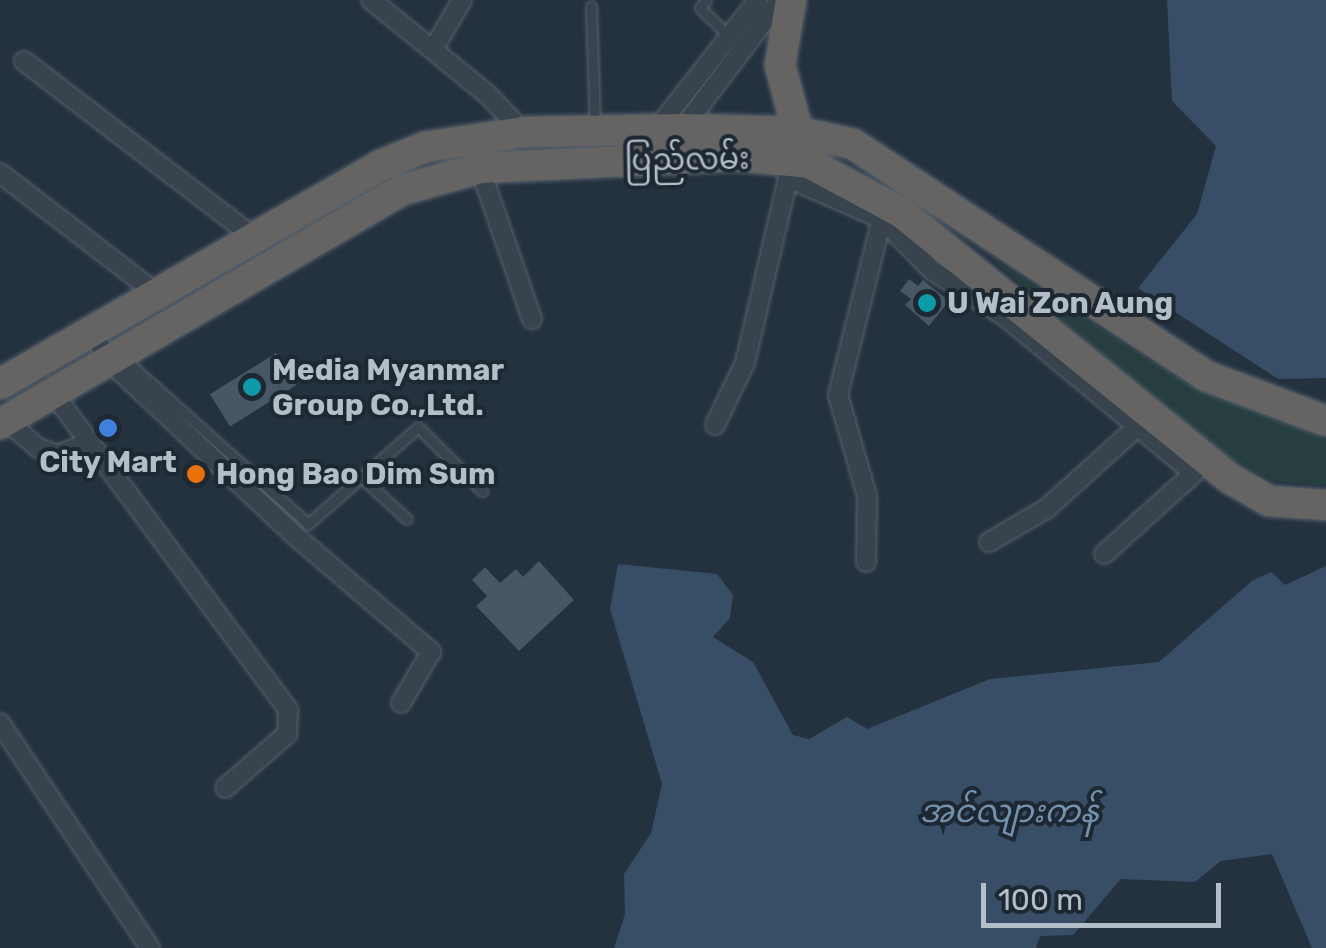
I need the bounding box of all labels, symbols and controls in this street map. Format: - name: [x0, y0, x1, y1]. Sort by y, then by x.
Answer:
- street label: ပြည်လမ်း: [624, 141, 750, 179]
- place label: U Wai Zon Aung: [947, 285, 1174, 321]
- marker: U Wai Zon Aung: [916, 292, 938, 314]
- place label: Media Myanmar Group Co.,Ltd.: [272, 352, 504, 422]
- marker: Media Myanmar Group Co.,Ltd.: [241, 376, 263, 398]
- marker: City Mart: [97, 417, 119, 439]
- place label: City Mart: [39, 444, 177, 480]
- place label: Hong Bao Dim Sum: [216, 456, 495, 492]
- marker: Hong Bao Dim Sum: [185, 463, 207, 485]
- water label: အင်လျားကန်: [919, 792, 1099, 830]
- scale bar: [986, 863, 1226, 925]
- text: 100 m: [998, 882, 1083, 918]

